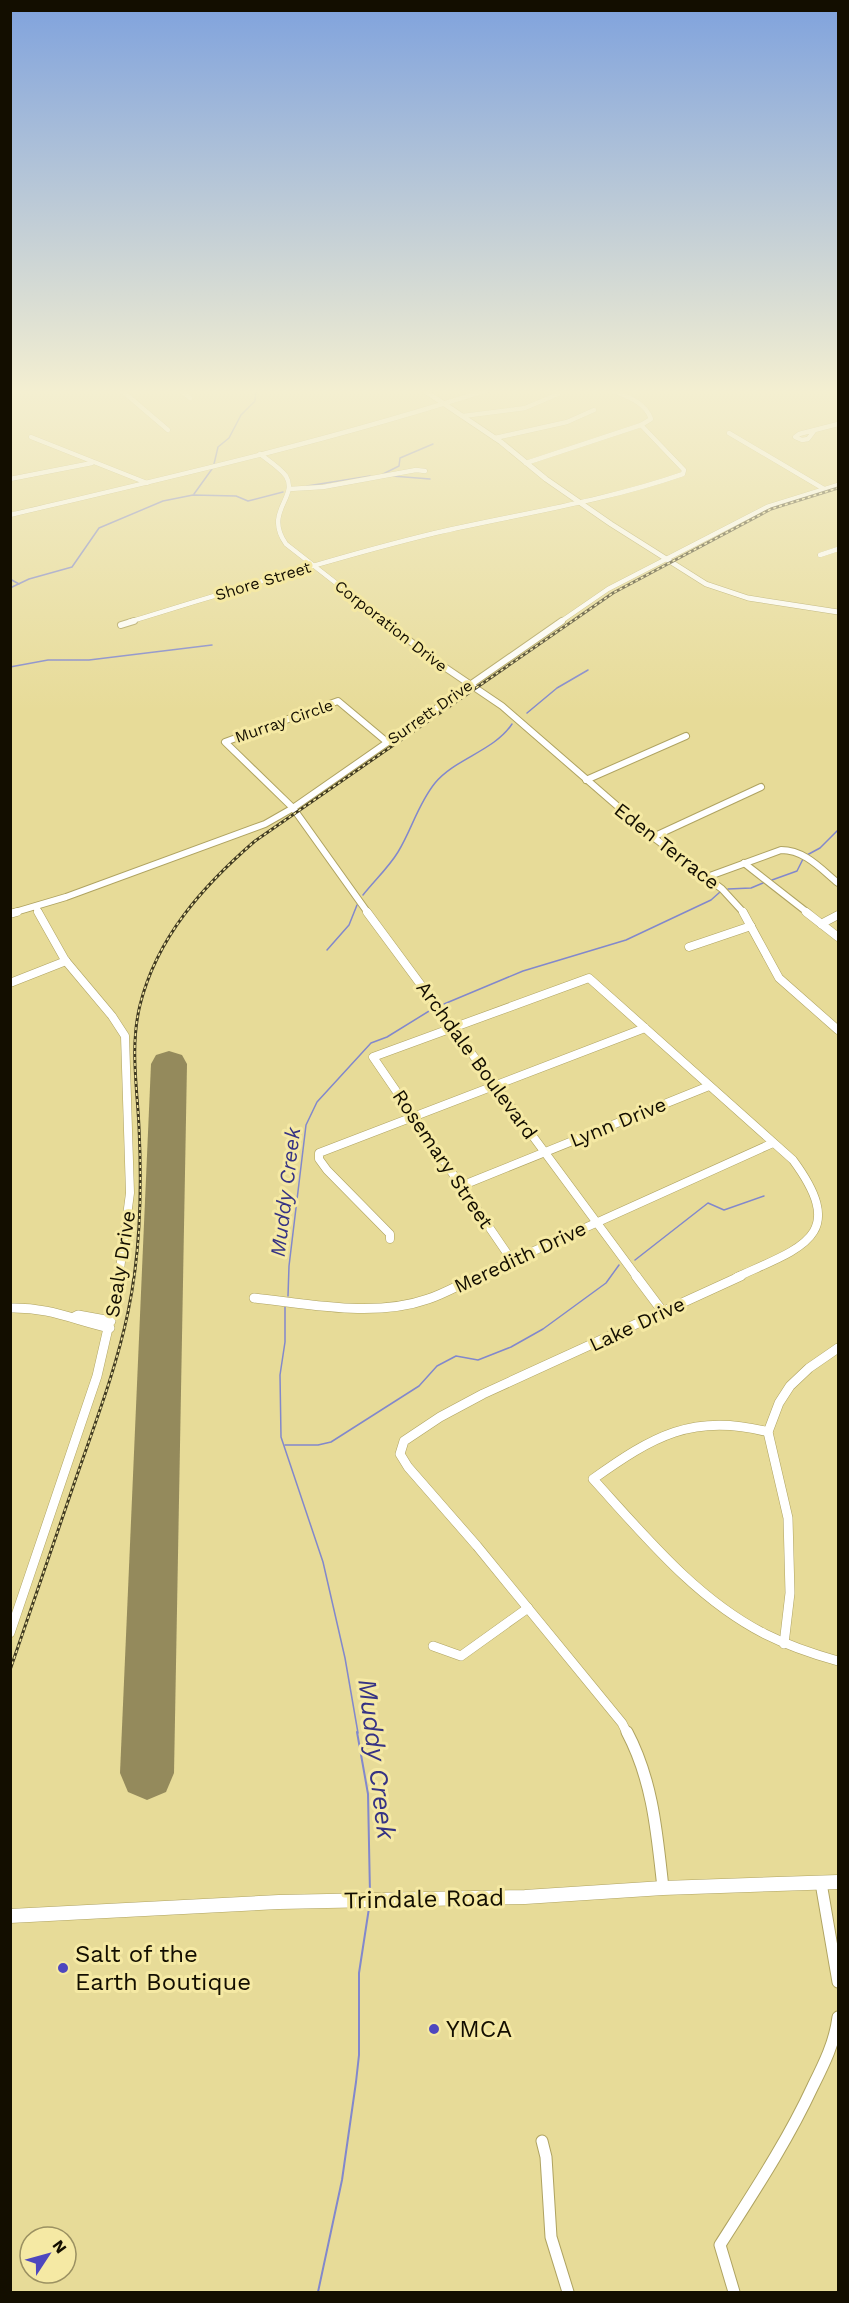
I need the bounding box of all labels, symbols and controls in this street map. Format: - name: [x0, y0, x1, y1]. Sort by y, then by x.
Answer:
- street label: Shore Street: [213, 557, 313, 605]
- street label: Corporation Drive: [331, 576, 451, 676]
- street label: Surrett Drive: [384, 676, 476, 748]
- street label: Murray Circle: [232, 695, 336, 747]
- street label: Eden Terrace: [610, 798, 724, 894]
- street label: Archdale Boulevard: [412, 976, 542, 1144]
- street label: Rosemary Street: [388, 1085, 499, 1234]
- street label: Lynn Drive: [566, 1092, 670, 1152]
- water label: Muddy Creek: [265, 1125, 305, 1258]
- street label: Sealy Drive: [100, 1209, 140, 1319]
- street label: Meredith Drive: [450, 1216, 590, 1298]
- street label: Lake Drive: [586, 1291, 688, 1357]
- water label: Muddy Creek: [352, 1677, 402, 1842]
- street label: Trindale Road: [344, 1884, 504, 1914]
- place label: Salt of the Earth Boutique: [75, 1940, 251, 1996]
- marker: Salt of the Earth Boutique: [56, 1961, 70, 1975]
- place label: YMCA: [446, 2015, 512, 2043]
- marker: YMCA: [427, 2022, 441, 2036]
- north arrow: [18, 2225, 78, 2285]
- text: N: [49, 2236, 71, 2257]

